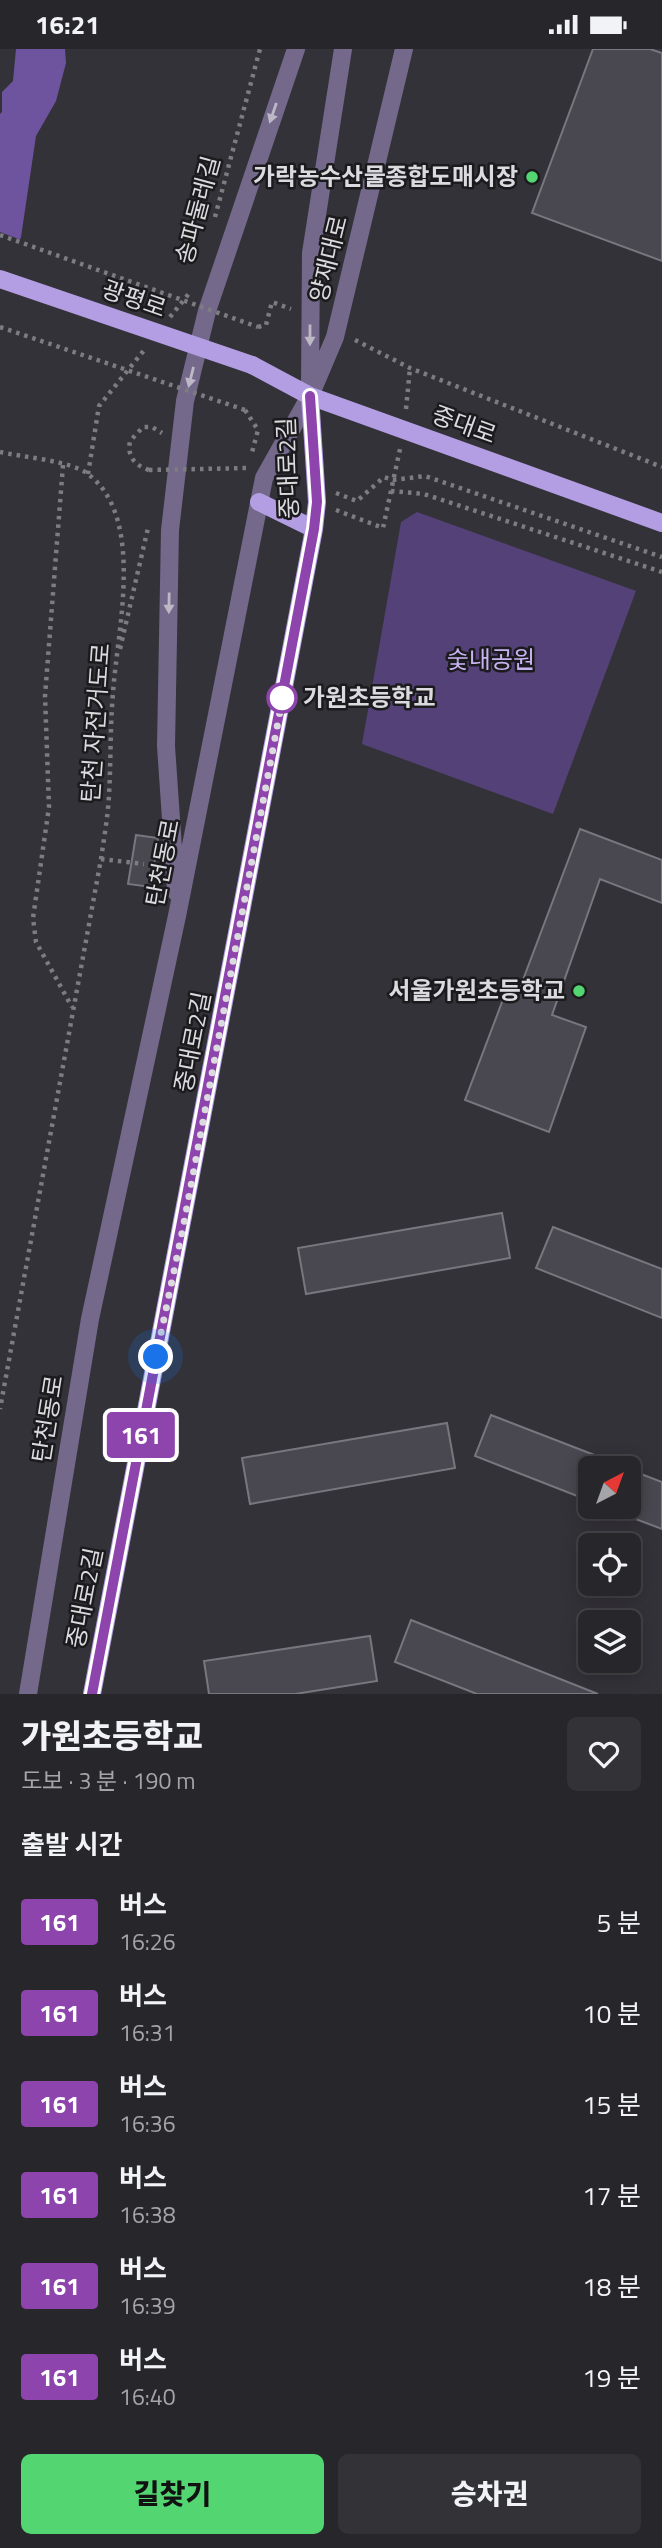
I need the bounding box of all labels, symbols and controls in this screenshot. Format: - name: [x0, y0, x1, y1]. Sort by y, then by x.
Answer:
- text: 16:21: [35, 5, 100, 44]
- one-way arrow: [267, 103, 278, 124]
- street label: 송파둘레길: [165, 152, 229, 268]
- place label: 가락농수산물종합도매시장: [253, 158, 518, 194]
- marker: 가락농수산물종합도매시장: [524, 169, 540, 185]
- street label: 양재대로: [300, 212, 356, 306]
- street label: 광평로: [97, 270, 172, 326]
- one-way arrow: [305, 324, 316, 346]
- one-way arrow: [185, 366, 196, 388]
- street label: 중대로: [427, 396, 502, 452]
- street label: 중대로2길: [267, 417, 307, 520]
- one-way arrow: [163, 592, 175, 614]
- park label: 숯내공원: [447, 641, 535, 677]
- street label: 탄천 자전거도로: [71, 642, 119, 804]
- place label: 가원초등학교: [303, 679, 435, 715]
- marker: 가원초등학교: [267, 683, 297, 713]
- street label: 탄천동로: [136, 816, 188, 910]
- place label: 서울가원초등학교: [388, 972, 565, 1008]
- marker: 서울가원초등학교: [571, 983, 587, 999]
- street label: 중대로2길: [165, 988, 219, 1095]
- your location: [138, 1339, 173, 1374]
- street label: 탄천동로: [22, 1372, 72, 1465]
- line badge: 161: [101, 1412, 181, 1458]
- text: 161: [121, 1417, 161, 1453]
- north arrow: [578, 1456, 640, 1519]
- map controls: [578, 1456, 641, 1673]
- button: locate: [578, 1533, 641, 1596]
- street label: 중대로2길: [57, 1544, 111, 1651]
- button: layers: [578, 1610, 641, 1673]
- text: 가원초등학교: [21, 1711, 203, 1761]
- button: heart: [567, 1717, 641, 1791]
- text: 도보 · 3 분 · 190 m: [21, 1763, 196, 1798]
- text: 출발 시간: [21, 1825, 122, 1864]
- text: 버스: [119, 1885, 167, 1924]
- text: 5 분: [597, 1903, 641, 1942]
- text: 161: [39, 1904, 80, 1940]
- text: 16:26: [119, 1924, 176, 1959]
- text: 버스: [119, 1976, 167, 2015]
- text: 10 분: [582, 1994, 641, 2033]
- text: 161: [39, 1995, 80, 2031]
- text: 16:31: [119, 2015, 176, 2050]
- text: 버스: [119, 2067, 167, 2106]
- text: 15 분: [582, 2085, 641, 2124]
- text: 161: [39, 2086, 80, 2122]
- text: 16:36: [119, 2106, 176, 2141]
- text: 버스: [119, 2158, 167, 2197]
- text: 17 분: [582, 2176, 641, 2215]
- text: 161: [39, 2177, 80, 2213]
- text: 16:38: [119, 2197, 176, 2232]
- text: 버스: [119, 2249, 167, 2288]
- text: 18 분: [582, 2267, 641, 2306]
- text: 161: [39, 2268, 80, 2304]
- text: 16:39: [119, 2288, 176, 2323]
- text: 버스: [119, 2340, 167, 2379]
- text: 19 분: [582, 2358, 641, 2397]
- text: 161: [39, 2359, 80, 2395]
- text: 16:40: [119, 2379, 176, 2414]
- button: 길찾기: [21, 2454, 324, 2534]
- button: 승차권: [338, 2454, 641, 2534]

